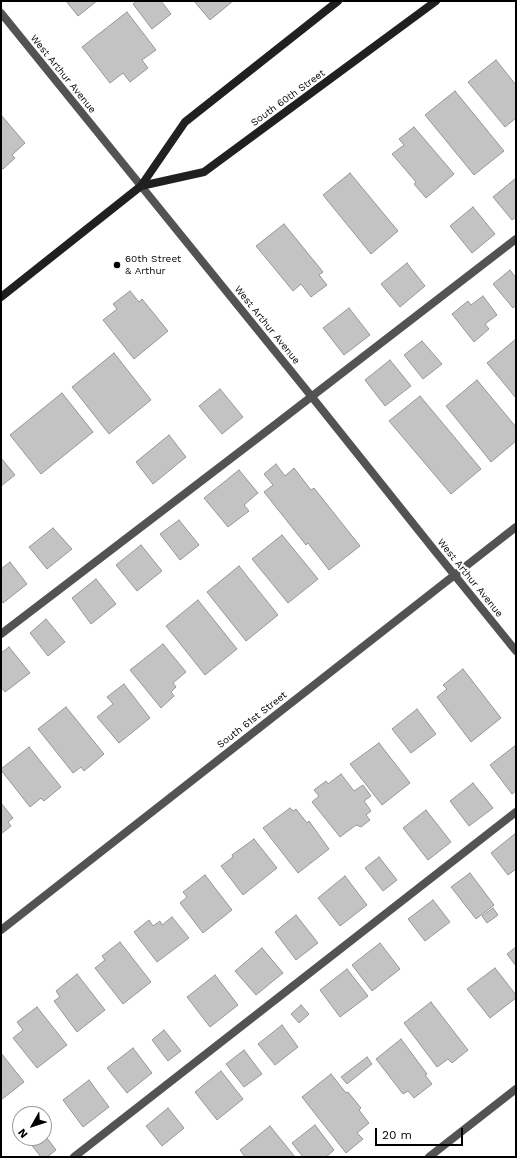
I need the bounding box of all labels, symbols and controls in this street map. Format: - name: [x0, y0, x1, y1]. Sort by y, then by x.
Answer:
- street label: West Arthur Avenue: [28, 32, 98, 116]
- street label: South 60th Street: [249, 67, 327, 129]
- place label: 60th Street & Arthur: [125, 253, 181, 276]
- marker: 60th Street & Arthur: [112, 260, 122, 270]
- street label: West Arthur Avenue: [232, 283, 302, 367]
- street label: West Arthur Avenue: [435, 536, 505, 620]
- street label: South 61st Street: [215, 689, 289, 751]
- north arrow: [12, 1106, 52, 1146]
- scale bar: [377, 1120, 465, 1146]
- text: N: [15, 1126, 31, 1140]
- text: 20 m: [382, 1128, 412, 1142]

